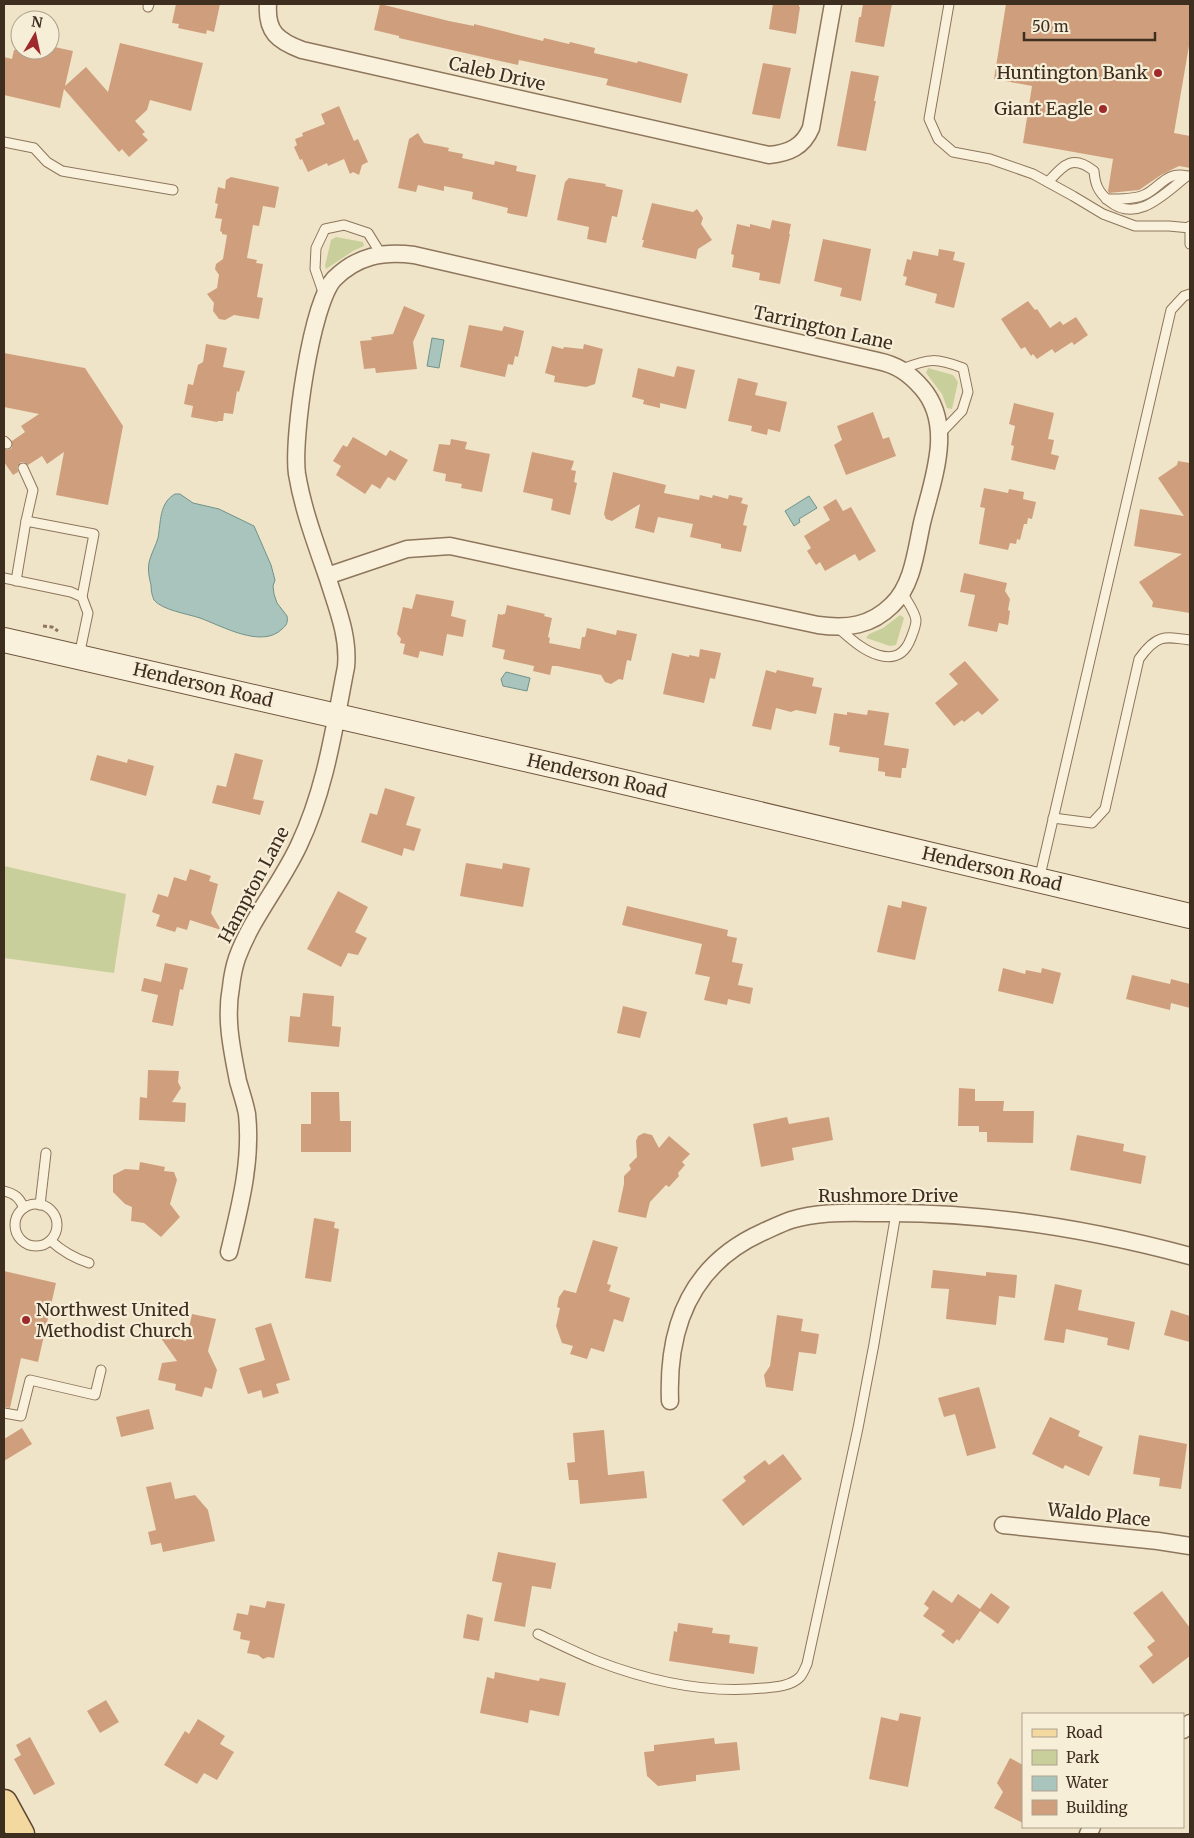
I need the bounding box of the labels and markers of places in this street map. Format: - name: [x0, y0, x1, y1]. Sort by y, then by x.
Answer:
- place label: Huntington Bank: [997, 61, 1149, 84]
- marker: Huntington Bank: [1152, 67, 1164, 79]
- place label: Giant Eagle: [994, 97, 1093, 120]
- marker: Giant Eagle: [1097, 103, 1109, 115]
- place label: Northwest United Methodist Church: [36, 1298, 192, 1342]
- marker: Northwest United Methodist Church: [20, 1314, 32, 1326]

